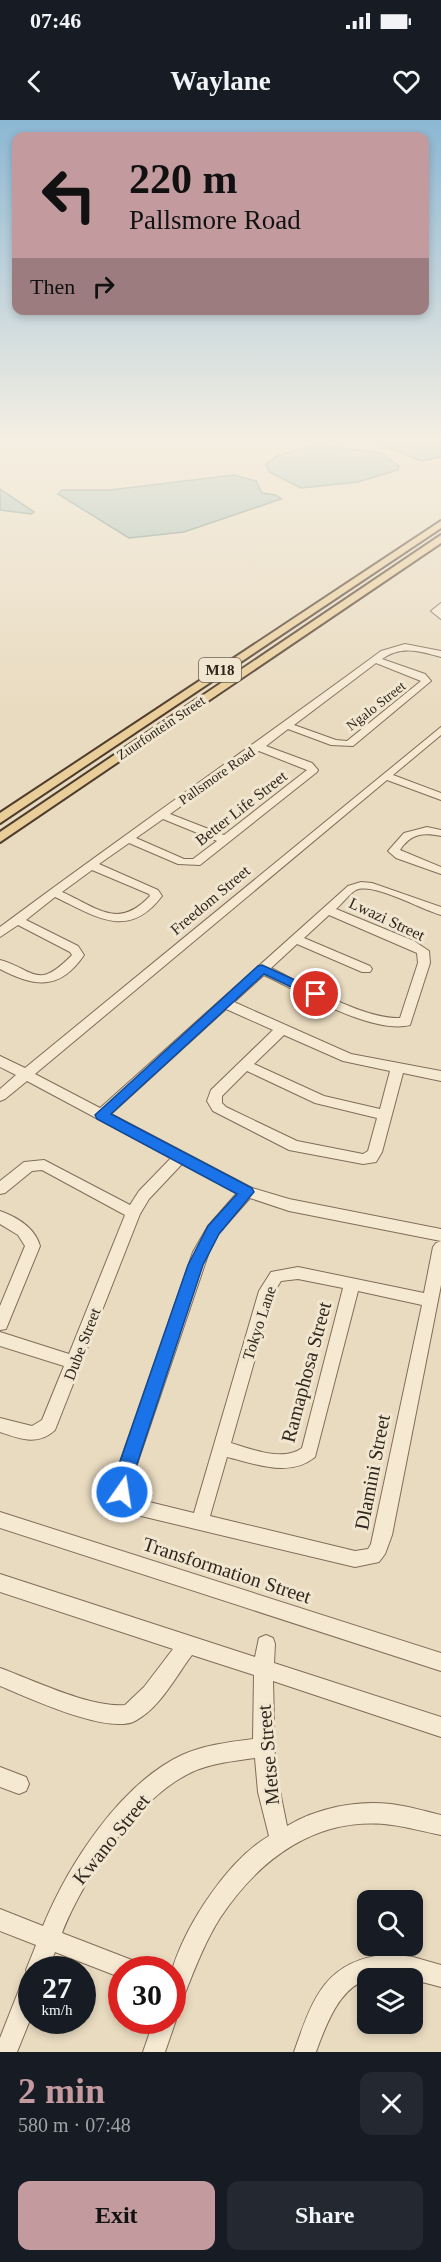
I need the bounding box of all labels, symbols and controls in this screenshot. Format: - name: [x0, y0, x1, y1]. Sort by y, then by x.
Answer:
- text: 07:46: [30, 8, 81, 33]
- icon: back: [18, 65, 51, 98]
- icon: heart: [390, 65, 423, 98]
- text: Waylane: [170, 66, 271, 96]
- icon: left: [30, 156, 108, 234]
- text: 220 m: [129, 156, 238, 202]
- text: Pallsmore Road: [129, 205, 301, 235]
- icon: right: [87, 270, 120, 303]
- text: Then: [30, 274, 75, 299]
- road number: M18: [199, 658, 241, 682]
- street label: Ngalo Street: [344, 678, 408, 734]
- street label: Zuurfontein Street: [114, 693, 208, 763]
- street label: Pallsmore Road: [176, 744, 258, 808]
- street label: Better Life Street: [192, 767, 290, 849]
- street label: Freedom Street: [167, 862, 253, 938]
- street label: Lwazi Street: [347, 894, 428, 944]
- pin: [290, 968, 341, 1019]
- icon: arrive: [299, 977, 332, 1010]
- street label: Tokyo Lane: [239, 1284, 280, 1362]
- street label: Ramaphosa Street: [277, 1299, 336, 1445]
- street label: Dube Street: [60, 1305, 104, 1383]
- street label: Dlamini Street: [350, 1412, 394, 1532]
- position arrow: [90, 1460, 154, 1524]
- street label: Transformation Street: [140, 1532, 314, 1608]
- street label: Metse Street: [253, 1704, 283, 1806]
- street label: Kwano Street: [68, 1789, 154, 1888]
- map controls: [357, 1890, 423, 2034]
- button: search: [357, 1890, 423, 1956]
- speed limit sign: 30: [108, 1956, 186, 2034]
- button: layers: [357, 1968, 423, 2034]
- text: 27: [42, 1971, 72, 2004]
- text: km/h: [42, 2002, 72, 2018]
- text: 2 min: [18, 2071, 105, 2111]
- button: close: [360, 2072, 423, 2135]
- text: 580 m · 07:48: [18, 2114, 131, 2136]
- button: Exit: [18, 2181, 215, 2250]
- button: Share: [227, 2181, 423, 2250]

